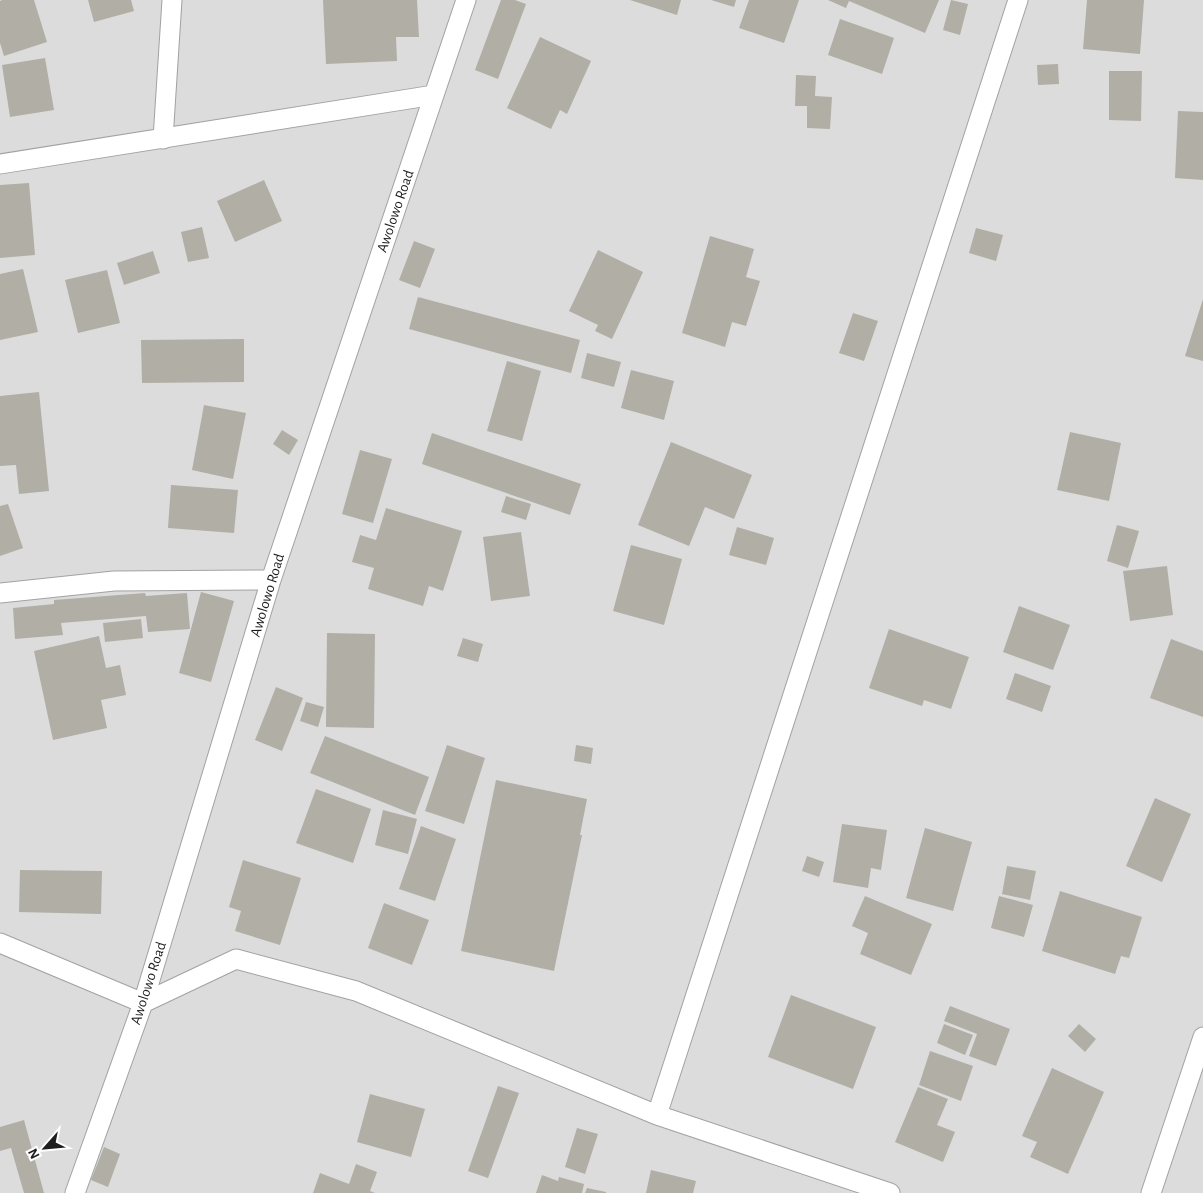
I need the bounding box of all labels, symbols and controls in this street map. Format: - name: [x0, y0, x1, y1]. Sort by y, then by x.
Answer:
- street label: Awolowo Road: [374, 168, 417, 254]
- street label: Awolowo Road: [248, 552, 287, 639]
- street label: Awolowo Road: [128, 940, 169, 1026]
- north arrow: [20, 1123, 70, 1173]
- text: N: [26, 1146, 43, 1161]

